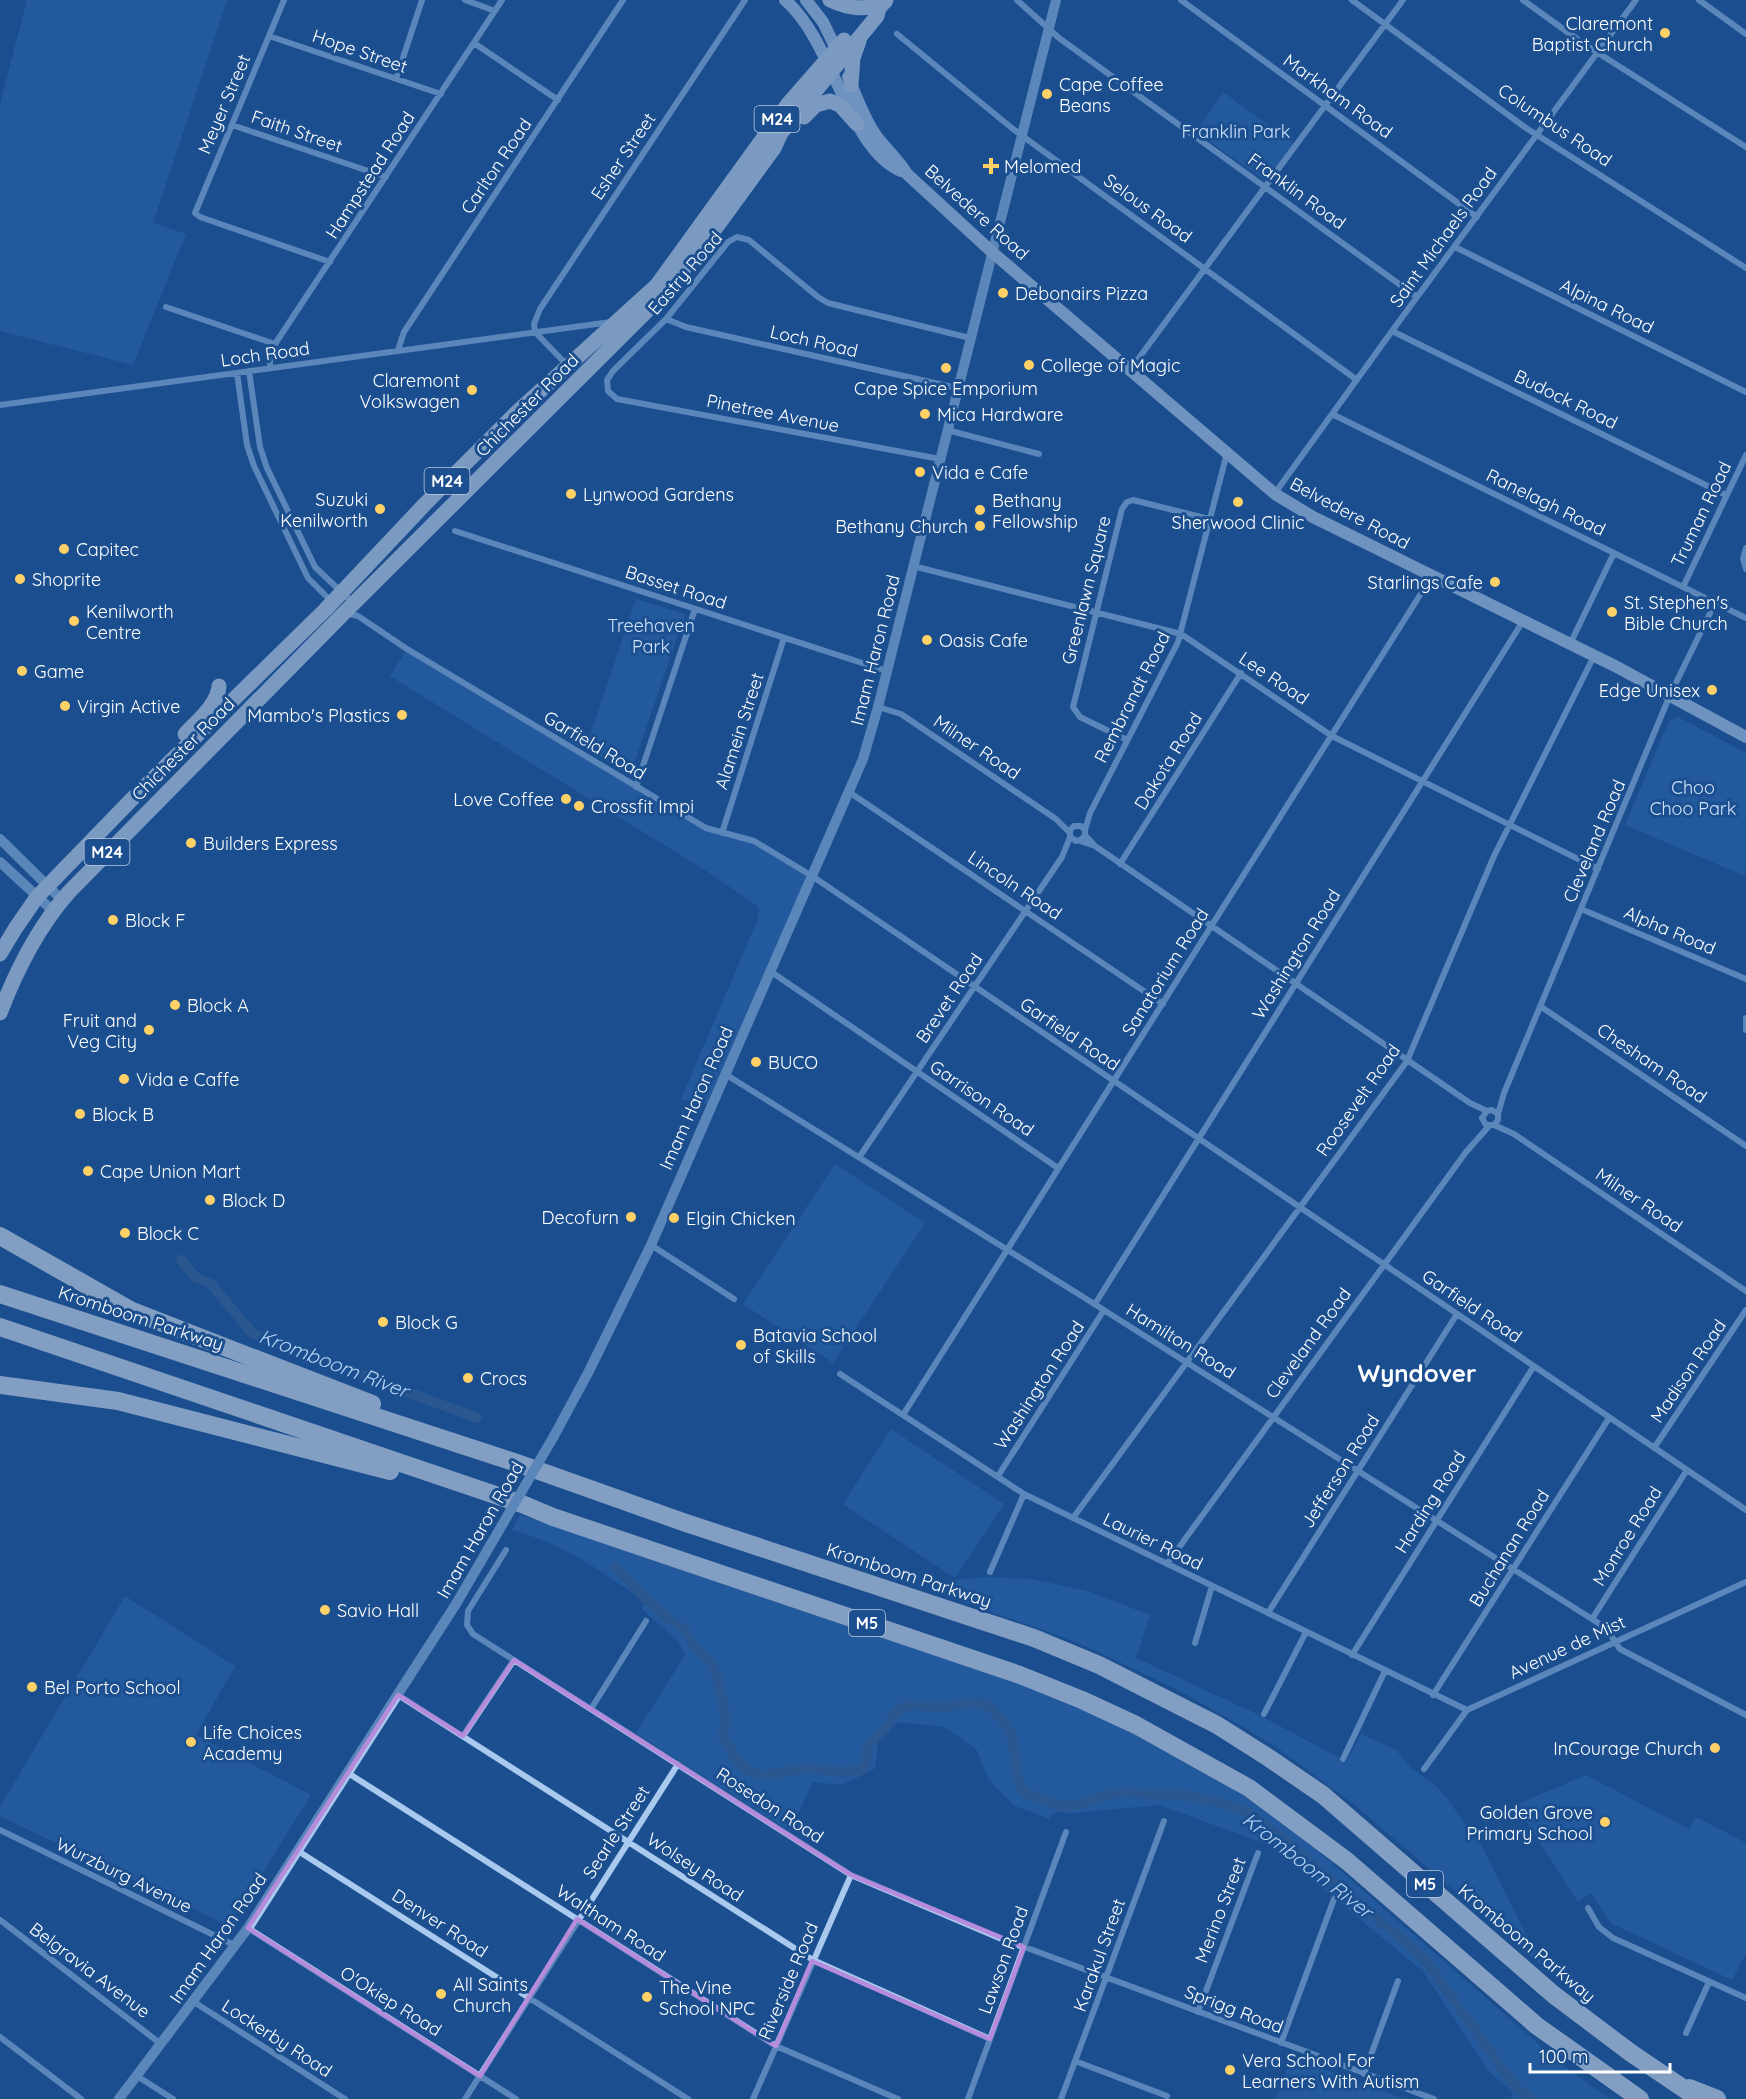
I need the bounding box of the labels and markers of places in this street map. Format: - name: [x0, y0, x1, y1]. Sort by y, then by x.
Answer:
- place label: Claremont Baptist Church: [1532, 12, 1653, 56]
- marker: Claremont Baptist Church: [1658, 26, 1672, 40]
- place label: Cape Coffee Beans: [1059, 73, 1164, 117]
- marker: Cape Coffee Beans: [1040, 87, 1054, 101]
- place label: Melomed: [1004, 155, 1081, 178]
- marker: Melomed: [982, 157, 1000, 175]
- place label: Debonairs Pizza: [1015, 282, 1148, 305]
- marker: Debonairs Pizza: [996, 286, 1010, 300]
- place label: College of Magic: [1041, 354, 1180, 377]
- marker: College of Magic: [1022, 358, 1036, 372]
- marker: Cape Spice Emporium: [939, 361, 953, 375]
- place label: Claremont Volkswagen: [359, 369, 460, 413]
- place label: Cape Spice Emporium: [854, 377, 1038, 400]
- marker: Claremont Volkswagen: [465, 383, 479, 397]
- place label: Mica Hardware: [937, 403, 1063, 426]
- marker: Mica Hardware: [918, 407, 932, 421]
- place label: Vida e Cafe: [932, 461, 1028, 484]
- marker: Vida e Cafe: [913, 465, 927, 479]
- place label: Lynwood Gardens: [583, 483, 734, 506]
- marker: Lynwood Gardens: [564, 487, 578, 501]
- place label: Suzuki Kenilworth: [280, 488, 368, 532]
- place label: Bethany Fellowship: [992, 489, 1078, 533]
- marker: Sherwood Clinic: [1231, 495, 1245, 509]
- marker: Suzuki Kenilworth: [373, 502, 387, 516]
- marker: Bethany Fellowship: [973, 503, 987, 517]
- place label: Sherwood Clinic: [1172, 511, 1304, 534]
- place label: Bethany Church: [835, 515, 968, 538]
- marker: Bethany Church: [973, 519, 987, 533]
- place label: Capitec: [76, 538, 139, 561]
- marker: Capitec: [57, 542, 71, 556]
- place label: Shoprite: [32, 568, 101, 591]
- place label: Starlings Cafe: [1368, 571, 1483, 594]
- marker: Shoprite: [13, 572, 27, 586]
- marker: Starlings Cafe: [1488, 575, 1502, 589]
- place label: St. Stephen's Bible Church: [1624, 591, 1728, 635]
- place label: Kenilworth Centre: [86, 600, 174, 644]
- marker: St. Stephen's Bible Church: [1605, 605, 1619, 619]
- marker: Kenilworth Centre: [67, 614, 81, 628]
- place label: Oasis Cafe: [939, 629, 1028, 652]
- marker: Oasis Cafe: [920, 633, 934, 647]
- place label: Game: [34, 660, 84, 683]
- marker: Game: [15, 664, 29, 678]
- place label: Edge Unisex: [1599, 679, 1700, 702]
- marker: Edge Unisex: [1705, 683, 1719, 697]
- place label: Virgin Active: [77, 695, 180, 718]
- marker: Virgin Active: [58, 699, 72, 713]
- place label: Mambo's Plastics: [247, 704, 390, 727]
- marker: Mambo's Plastics: [395, 708, 409, 722]
- place label: Love Coffee: [453, 788, 554, 811]
- marker: Love Coffee: [559, 792, 573, 806]
- place label: Crossfit Impi: [591, 795, 694, 818]
- marker: Crossfit Impi: [572, 799, 586, 813]
- place label: Builders Express: [203, 832, 338, 855]
- marker: Builders Express: [184, 836, 198, 850]
- place label: Block F: [125, 909, 186, 932]
- marker: Block F: [106, 913, 120, 927]
- place label: Block A: [187, 994, 249, 1017]
- marker: Block A: [168, 998, 182, 1012]
- place label: Fruit and Veg City: [63, 1009, 137, 1053]
- marker: Fruit and Veg City: [142, 1023, 156, 1037]
- place label: BUCO: [768, 1051, 818, 1074]
- marker: BUCO: [749, 1055, 763, 1069]
- place label: Vida e Caffe: [136, 1068, 239, 1091]
- marker: Vida e Caffe: [117, 1072, 131, 1086]
- place label: Block B: [92, 1103, 154, 1126]
- marker: Block B: [73, 1107, 87, 1121]
- place label: Cape Union Mart: [100, 1160, 241, 1183]
- marker: Cape Union Mart: [81, 1164, 95, 1178]
- place label: Block D: [222, 1189, 285, 1212]
- marker: Block D: [203, 1193, 217, 1207]
- place label: Decofurn: [541, 1206, 619, 1229]
- place label: Elgin Chicken: [686, 1207, 796, 1230]
- marker: Decofurn: [624, 1210, 638, 1224]
- marker: Elgin Chicken: [667, 1211, 681, 1225]
- place label: Block C: [137, 1222, 199, 1245]
- marker: Block C: [118, 1226, 132, 1240]
- place label: Block G: [395, 1311, 458, 1334]
- marker: Block G: [376, 1315, 390, 1329]
- place label: Batavia School of Skills: [753, 1324, 877, 1368]
- marker: Batavia School of Skills: [734, 1338, 748, 1352]
- place label: Crocs: [480, 1367, 527, 1390]
- marker: Crocs: [461, 1371, 475, 1385]
- place label: Savio Hall: [337, 1599, 419, 1622]
- marker: Savio Hall: [318, 1603, 332, 1617]
- place label: Bel Porto School: [44, 1676, 181, 1699]
- marker: Bel Porto School: [25, 1680, 39, 1694]
- place label: Life Choices Academy: [203, 1721, 302, 1765]
- marker: Life Choices Academy: [184, 1735, 198, 1749]
- place label: InCourage Church: [1553, 1737, 1703, 1760]
- marker: InCourage Church: [1708, 1741, 1722, 1755]
- place label: Golden Grove Primary School: [1467, 1801, 1593, 1845]
- marker: Golden Grove Primary School: [1598, 1815, 1612, 1829]
- place label: All Saints Church: [453, 1973, 528, 2017]
- place label: The Vine School NPC: [659, 1976, 755, 2020]
- marker: All Saints Church: [434, 1987, 448, 2001]
- marker: The Vine School NPC: [640, 1990, 654, 2004]
- place label: Vera School For Learners With Autism: [1242, 2049, 1420, 2093]
- marker: Vera School For Learners With Autism: [1223, 2063, 1237, 2077]

